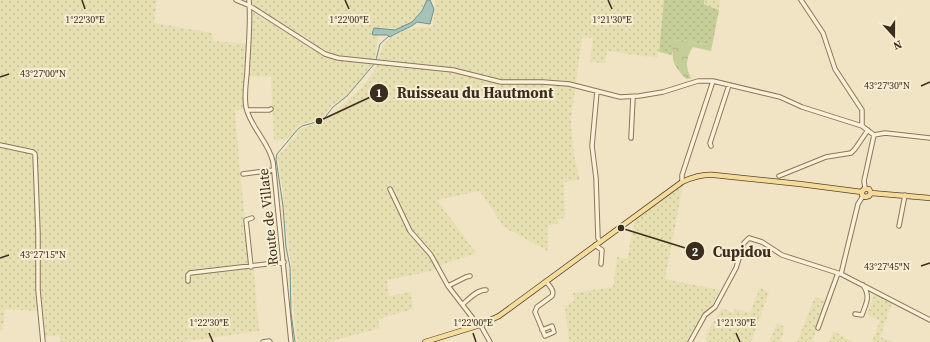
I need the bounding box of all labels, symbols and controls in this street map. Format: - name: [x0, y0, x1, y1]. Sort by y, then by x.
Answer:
- text: 1°22'30"E: [65, 13, 105, 26]
- text: 1°22'00"E: [329, 13, 369, 26]
- text: 1°21'30"E: [592, 13, 632, 26]
- north arrow: [874, 16, 914, 56]
- text: N: [891, 36, 904, 53]
- text: 43°27'00"N: [20, 67, 66, 80]
- text: 43°27'30"N: [864, 79, 910, 92]
- callout: Ruisseau du Hautmont: [369, 80, 561, 107]
- text: Ruisseau du Hautmont: [397, 82, 554, 103]
- text: 1: [376, 85, 382, 101]
- street label: Route de Villate: [253, 167, 283, 267]
- callout: Cupidou: [685, 238, 779, 265]
- text: Cupidou: [713, 241, 771, 262]
- text: 2: [692, 244, 699, 260]
- text: 43°27'15"N: [20, 248, 66, 261]
- text: 43°27'45"N: [864, 260, 910, 273]
- text: 1°22'30"E: [189, 316, 229, 329]
- text: 1°22'00"E: [453, 316, 493, 329]
- text: 1°21'30"E: [716, 316, 756, 329]

